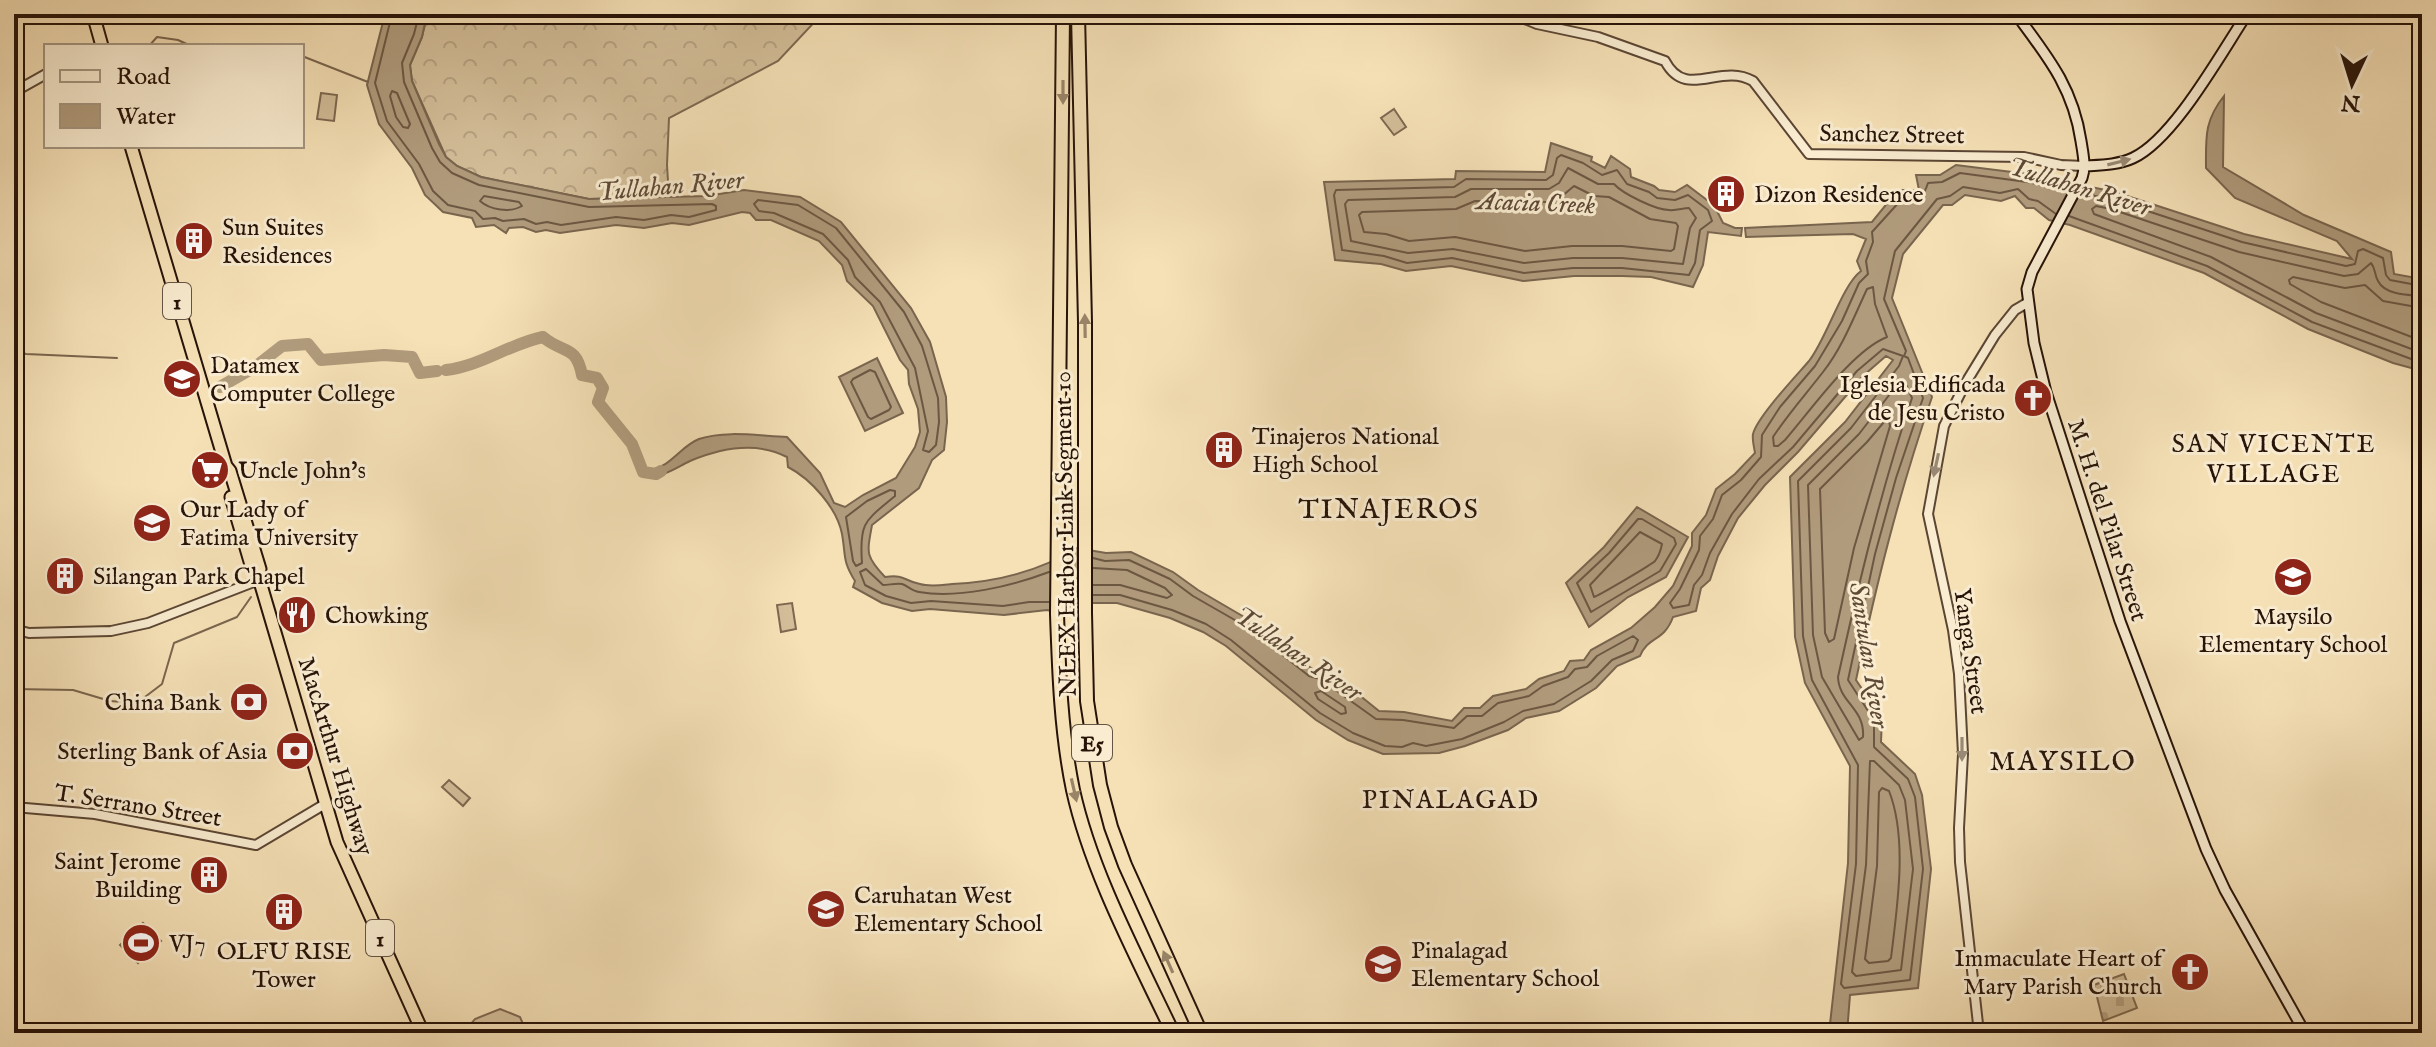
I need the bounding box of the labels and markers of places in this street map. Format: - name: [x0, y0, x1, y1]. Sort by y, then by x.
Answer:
- building icon: Dizon Residence: [1705, 173, 1747, 215]
- place label: Dizon Residence: [1754, 180, 1924, 211]
- place label: Sun Suites Residences: [222, 213, 332, 272]
- building icon: Sun Suites Residences: [173, 220, 215, 262]
- place label: Datamex Computer College: [210, 351, 395, 410]
- school or university icon: Datamex Computer College: [161, 358, 203, 400]
- place label: Iglesia Edificada de Jesu Cristo: [1840, 370, 2006, 429]
- church icon: Iglesia Edificada de Jesu Cristo: [2012, 377, 2054, 419]
- place label: Tinajeros National High School: [1252, 422, 1439, 481]
- building icon: Tinajeros National High School: [1203, 429, 1245, 471]
- supermarket icon: Uncle John's: [189, 449, 231, 491]
- place label: Uncle John's: [238, 456, 366, 487]
- place label: Our Lady of Fatima University: [180, 495, 358, 554]
- school or university icon: Our Lady of Fatima University: [131, 502, 173, 544]
- building icon: Silangan Park Chapel: [44, 555, 86, 597]
- school or university icon: Maysilo Elementary School: [2272, 556, 2314, 598]
- place label: Silangan Park Chapel: [93, 562, 305, 593]
- restaurant icon: Chowking: [276, 594, 318, 636]
- place label: Chowking: [325, 601, 429, 632]
- place label: Maysilo Elementary School: [2199, 602, 2388, 661]
- bank icon: China Bank: [228, 681, 270, 723]
- place label: China Bank: [104, 688, 221, 719]
- bank icon: Sterling Bank of Asia: [274, 730, 316, 772]
- place label: Sterling Bank of Asia: [57, 737, 268, 768]
- place label: Saint Jerome Building: [54, 847, 182, 906]
- building icon: Saint Jerome Building: [188, 854, 230, 896]
- place label: Caruhatan West Elementary School: [854, 881, 1043, 940]
- school or university icon: Caruhatan West Elementary School: [805, 888, 847, 930]
- building icon: OLFU RISE Tower: [263, 891, 305, 933]
- sports icon: VJ7: [120, 922, 162, 964]
- place label: VJ7: [168, 929, 206, 960]
- place label: Pinalagad Elementary School: [1411, 936, 1600, 995]
- place label: OLFU RISE Tower: [217, 937, 351, 996]
- school or university icon: Pinalagad Elementary School: [1362, 943, 1404, 985]
- place label: Immaculate Heart of Mary Parish Church: [1955, 944, 2166, 1003]
- church icon: Immaculate Heart of Mary Parish Church: [2169, 951, 2211, 993]

